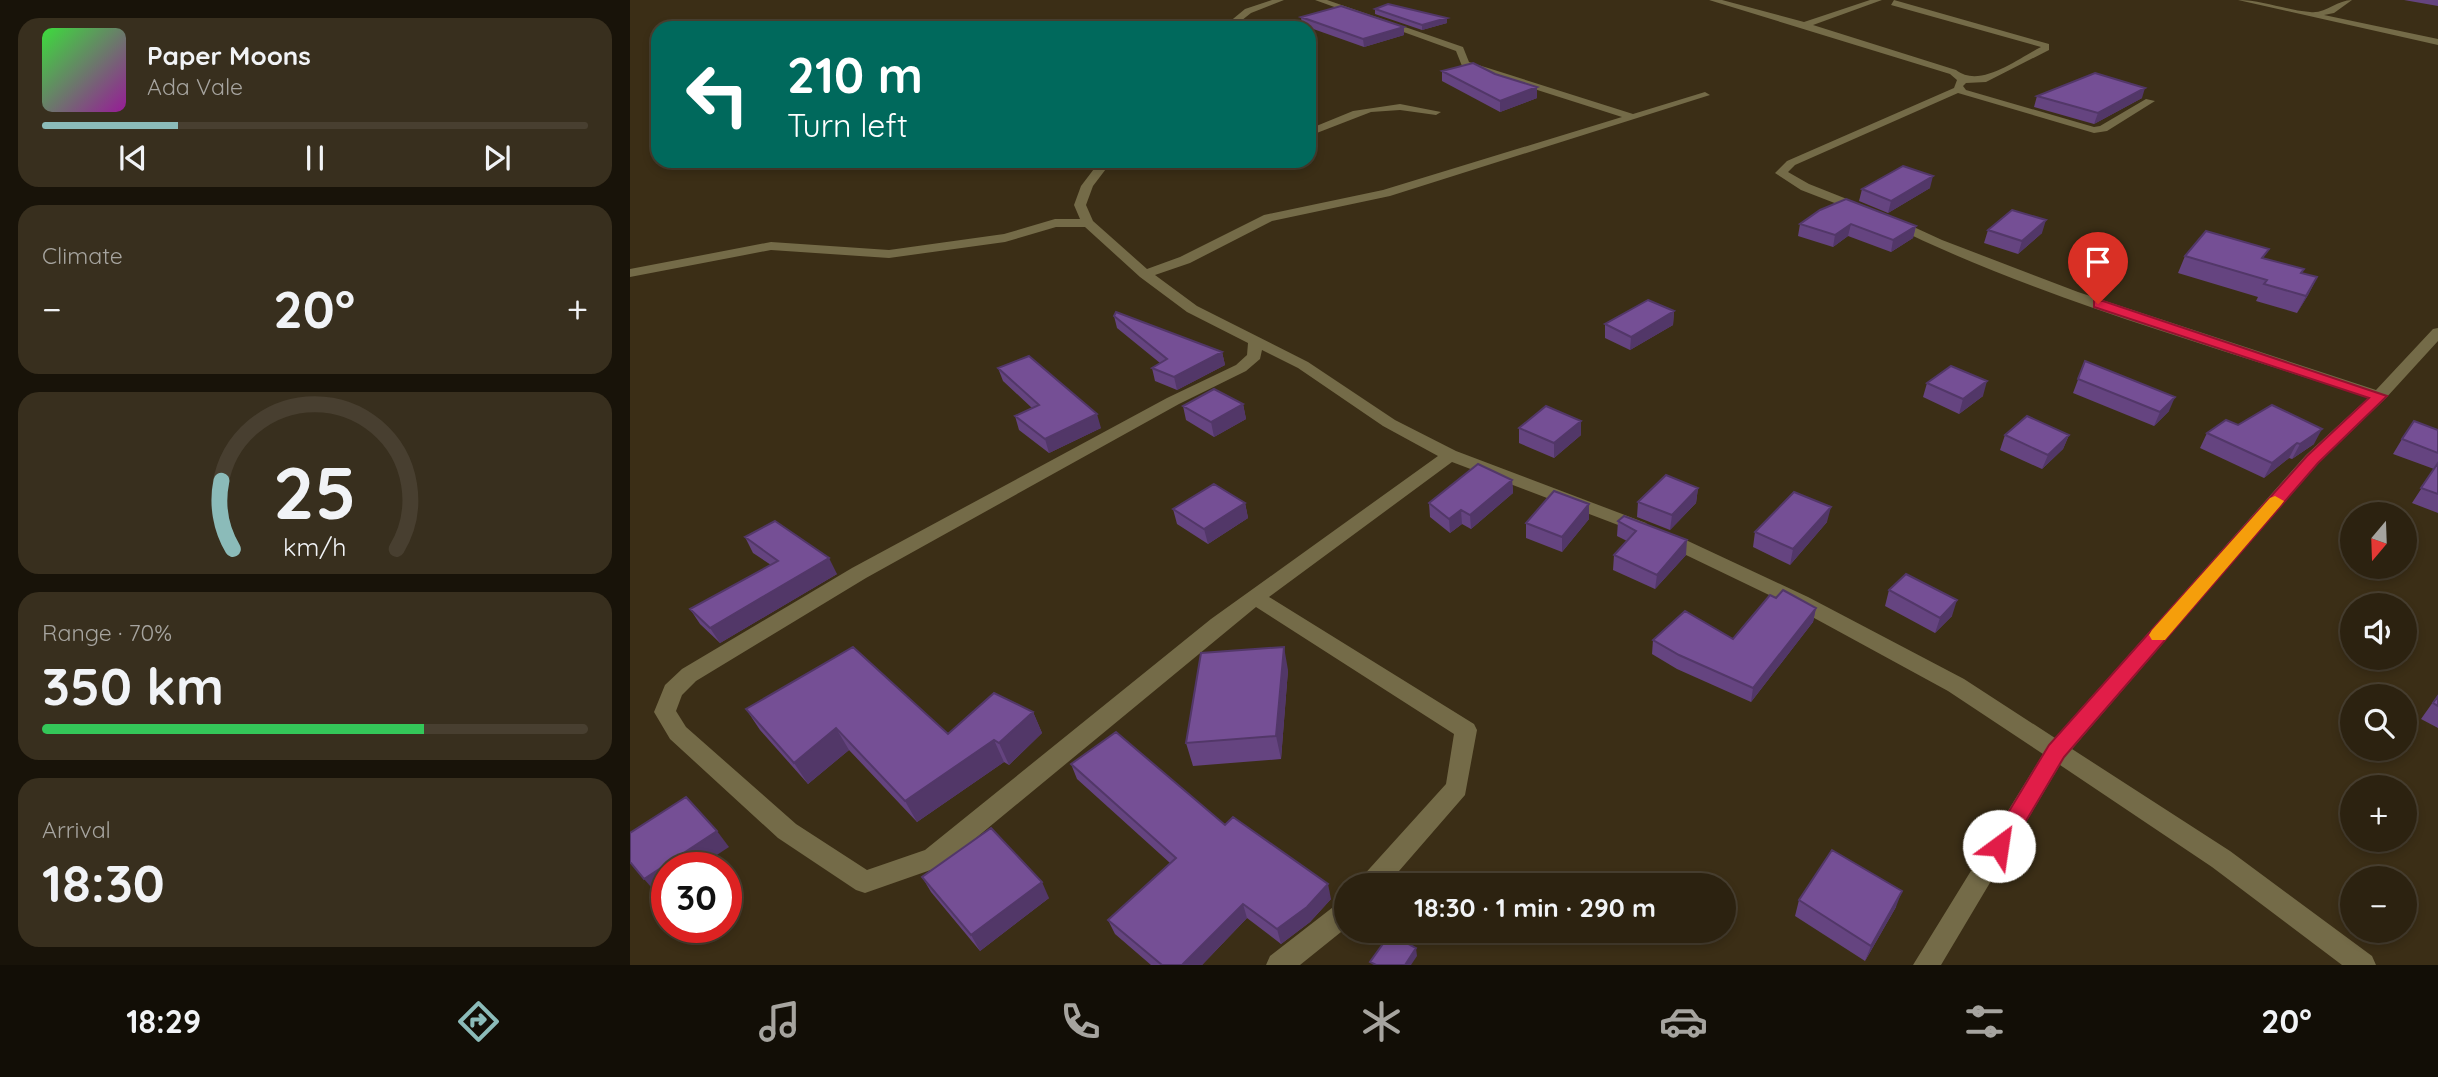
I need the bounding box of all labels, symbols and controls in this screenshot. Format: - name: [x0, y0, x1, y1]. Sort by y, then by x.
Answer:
- text: Paper Moons: [147, 39, 311, 72]
- text: 210 m: [787, 44, 923, 105]
- icon: left: [672, 49, 763, 140]
- text: Ada Vale: [147, 72, 243, 101]
- text: Turn left: [787, 105, 908, 145]
- icon: previous: [114, 139, 152, 177]
- icon: pause: [296, 139, 334, 177]
- icon: next: [478, 139, 516, 177]
- pin: [2068, 232, 2128, 304]
- text: Climate: [42, 241, 123, 270]
- icon: arrive: [2079, 243, 2117, 281]
- text: 20°: [273, 276, 355, 341]
- text: −: [42, 285, 62, 333]
- text: +: [567, 285, 588, 333]
- text: 25: [273, 446, 357, 537]
- north arrow: [2340, 502, 2417, 579]
- map controls: [2340, 502, 2417, 943]
- text: km/h: [283, 530, 347, 561]
- button: sound: [2340, 593, 2417, 670]
- text: Range · 70%: [42, 618, 172, 647]
- text: 350 km: [42, 653, 224, 718]
- button: search: [2340, 684, 2417, 761]
- button: +: [2340, 775, 2417, 852]
- position arrow: [1962, 809, 2036, 883]
- text: Arrival: [42, 815, 111, 844]
- text: 18:30: [42, 850, 165, 915]
- speed limit sign: 30: [651, 852, 742, 943]
- button: −: [2340, 866, 2417, 943]
- text: 18:30 · 1 min · 290 m: [1414, 891, 1656, 924]
- icon: directions: [454, 997, 503, 1046]
- icon: music: [755, 997, 804, 1046]
- icon: phone: [1056, 997, 1105, 1046]
- icon: climate: [1357, 997, 1406, 1046]
- icon: car: [1659, 997, 1708, 1046]
- icon: filters: [1960, 997, 2009, 1046]
- text: 18:29: [126, 1001, 201, 1041]
- text: 20°: [2261, 1001, 2312, 1041]

